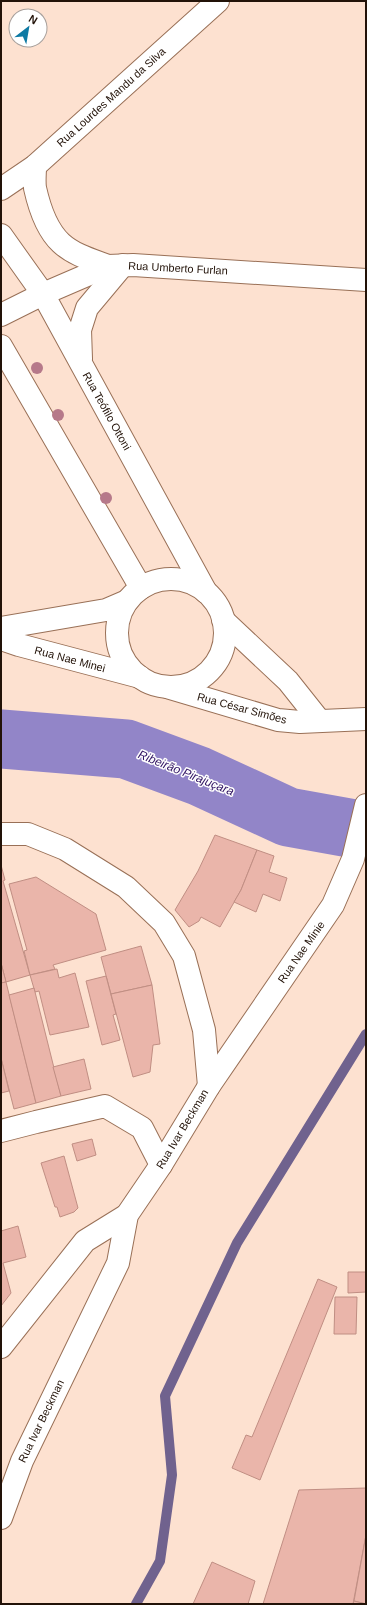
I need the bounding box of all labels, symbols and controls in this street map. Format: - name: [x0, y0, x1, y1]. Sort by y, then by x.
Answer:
- north arrow: [8, 8, 48, 48]
- text: N: [27, 12, 40, 27]
- street label: Rua Lourdes Mandu da Silva: [54, 44, 168, 149]
- street label: Rua Umberto Furlan: [128, 259, 228, 277]
- street label: Rua Teófilo Ottoni: [81, 370, 133, 452]
- street label: Rua Nae Minei: [33, 644, 107, 674]
- street label: Rua César Simões: [196, 690, 289, 726]
- water label: Ribeirão Pirajuçara: [136, 747, 236, 799]
- street label: Rua Nae Minie: [275, 919, 327, 985]
- street label: Rua Ivar Beckman: [154, 1087, 210, 1171]
- street label: Rua Ivar Beckman: [16, 1378, 66, 1464]

